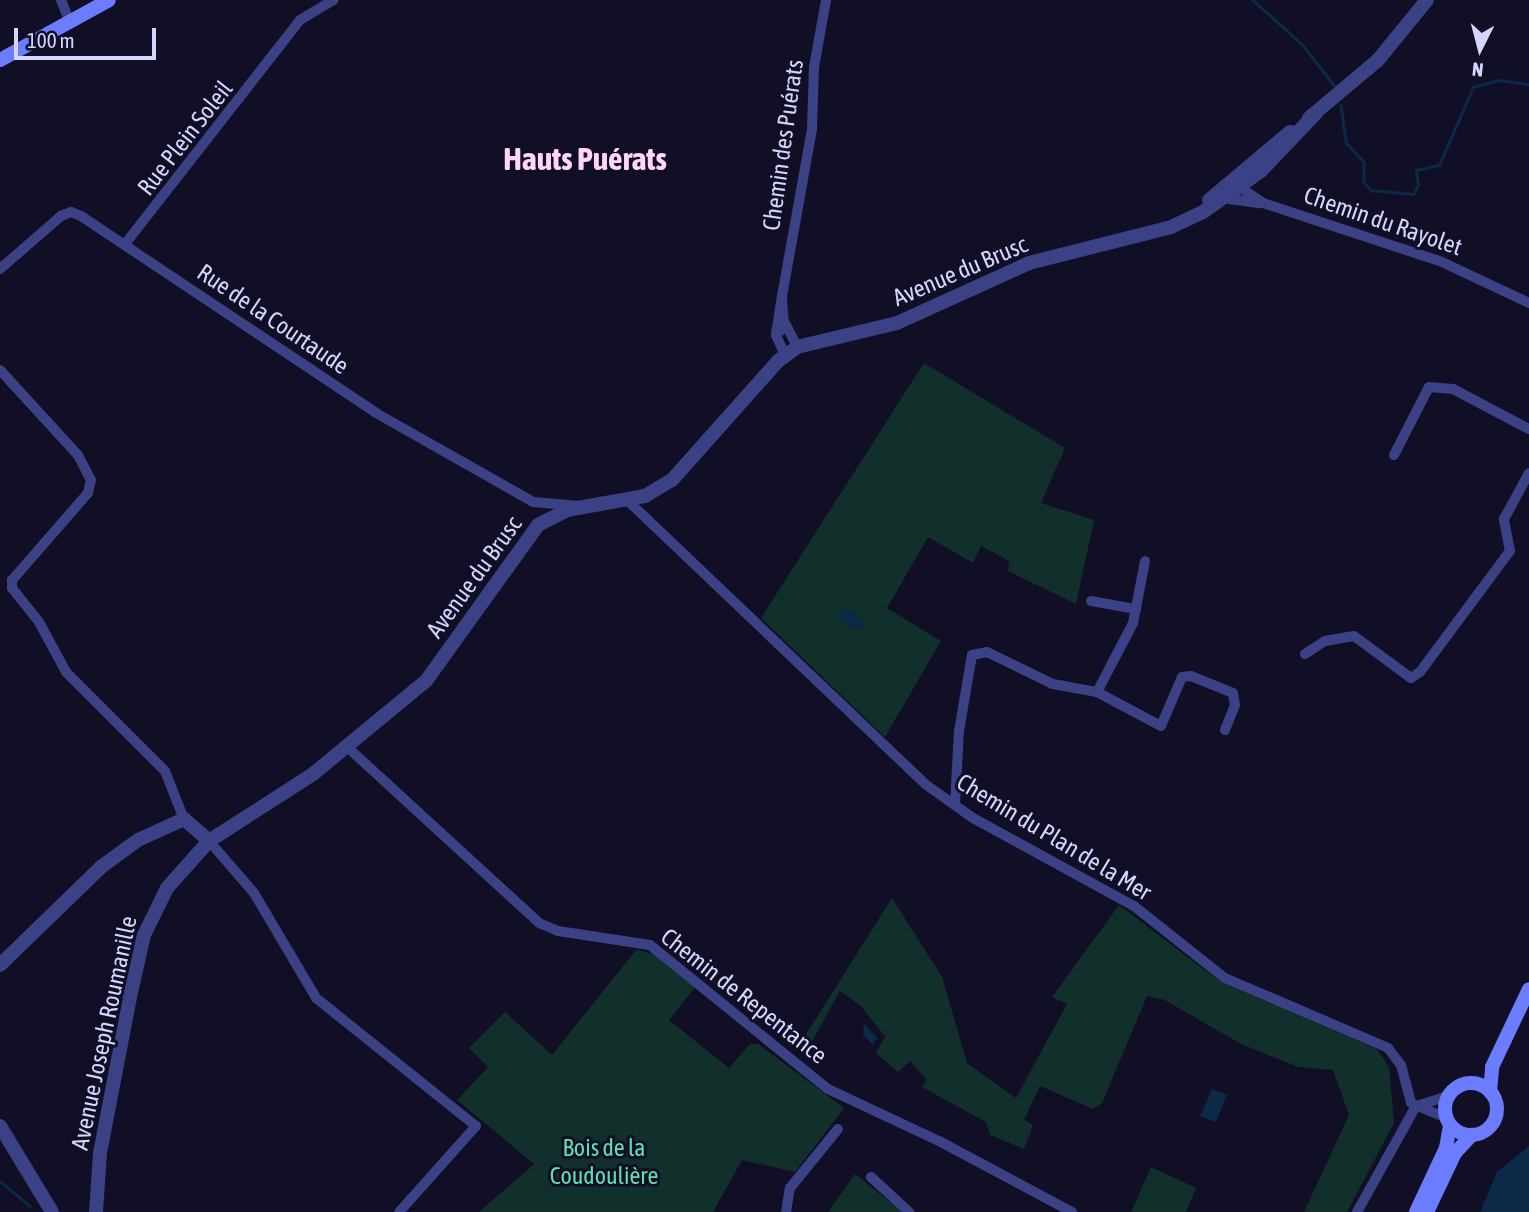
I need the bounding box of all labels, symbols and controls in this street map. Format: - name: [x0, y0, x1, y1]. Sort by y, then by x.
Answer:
- scale bar: [18, 14, 159, 58]
- north arrow: [1445, 14, 1515, 84]
- text: 100 m: [27, 28, 75, 52]
- street label: Chemin des Puérats: [757, 58, 809, 232]
- text: N: [1471, 58, 1485, 81]
- street label: Rue Plein Soleil: [131, 75, 239, 201]
- district label: Hauts Puérats: [503, 140, 667, 178]
- street label: Chemin du Rayolet: [1300, 180, 1466, 262]
- street label: Avenue du Brusc: [888, 230, 1032, 312]
- street label: Rue de la Courtaude: [192, 258, 354, 380]
- street label: Avenue du Brusc: [420, 511, 528, 643]
- street label: Chemin du Plan de la Mer: [951, 767, 1157, 907]
- street label: Avenue Joseph Roumanille: [65, 914, 143, 1152]
- street label: Chemin de Repentance: [655, 922, 833, 1070]
- park label: Bois de la Coudoulière: [550, 1134, 658, 1190]

